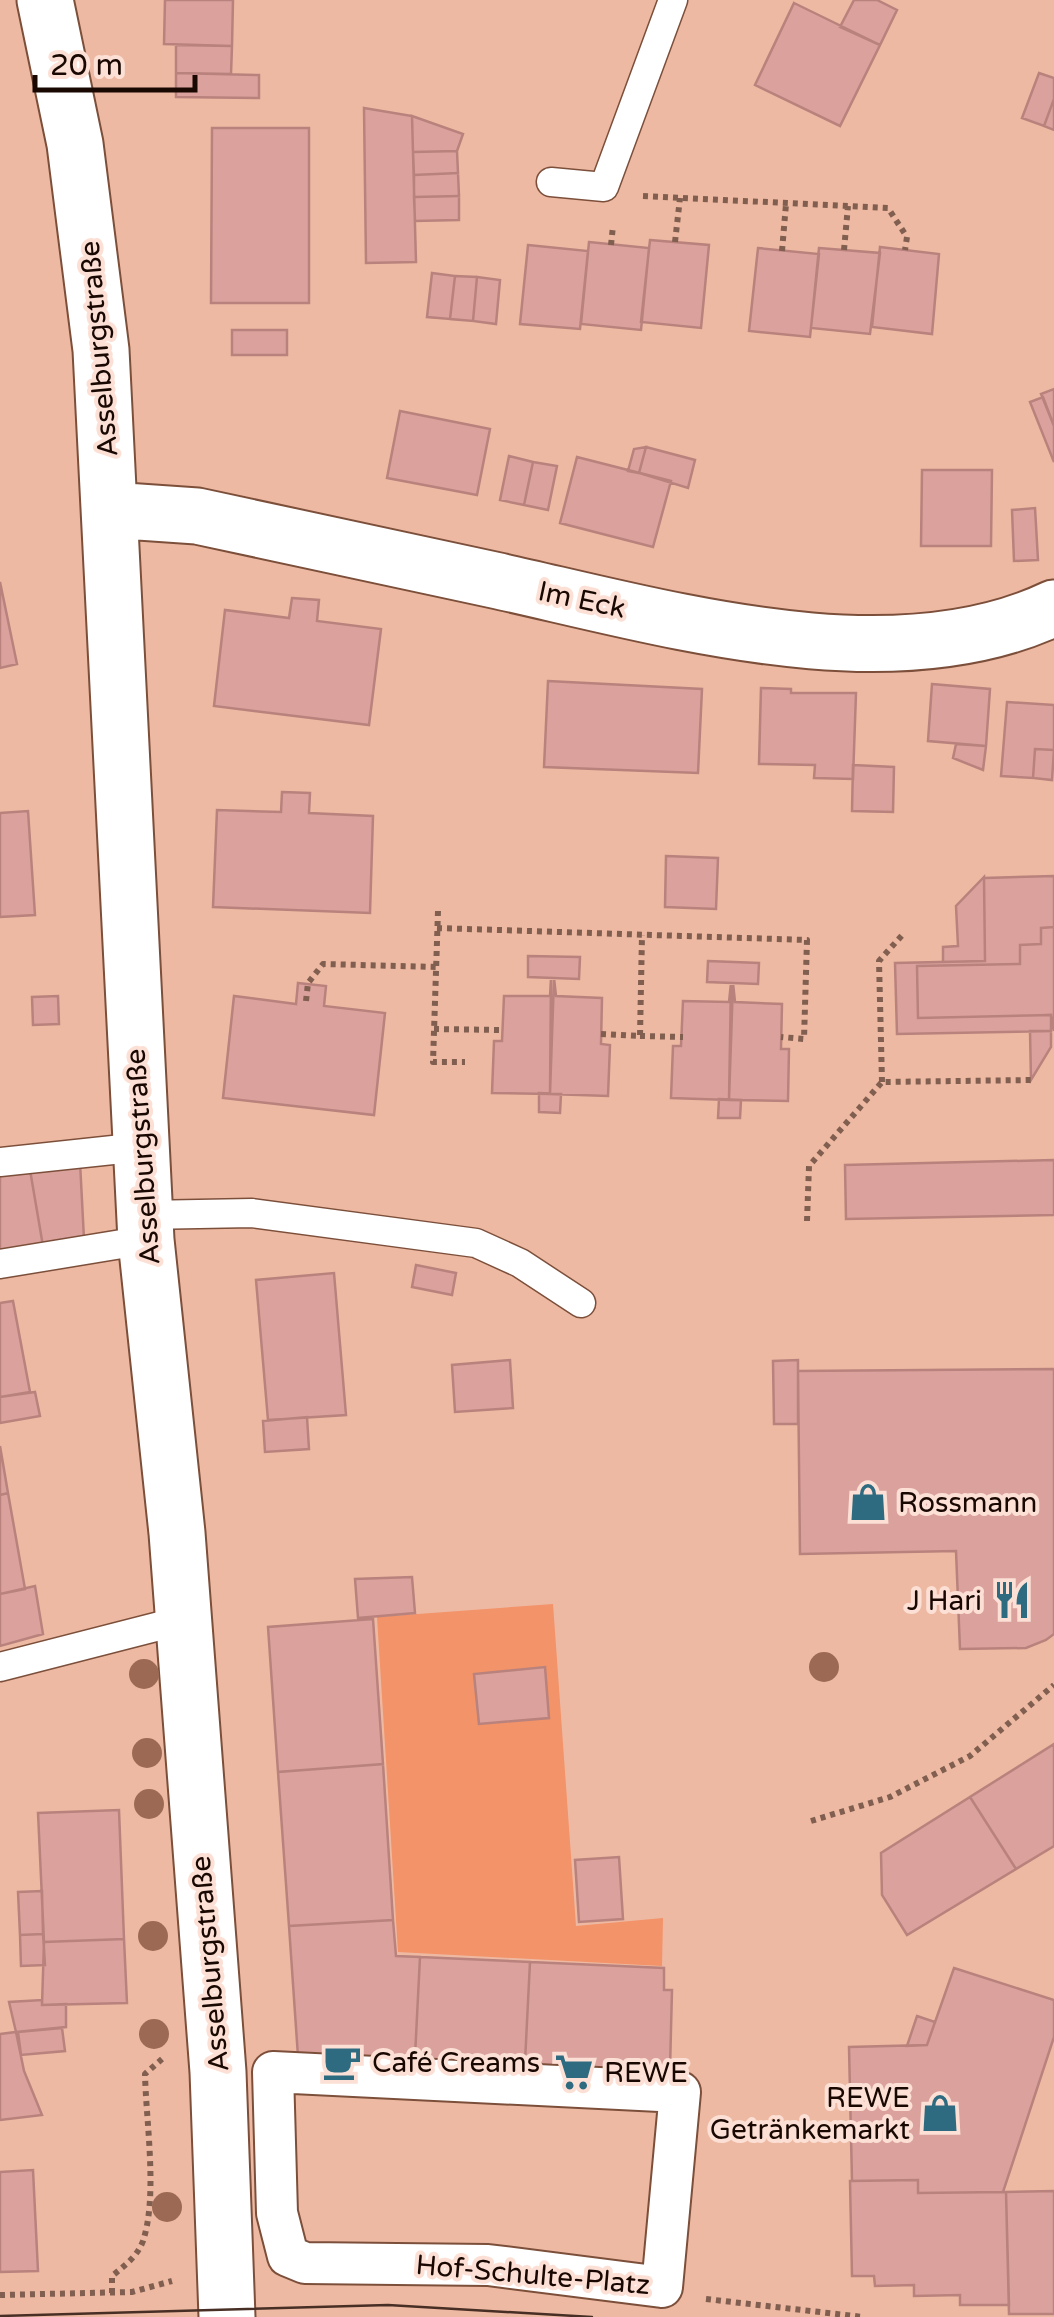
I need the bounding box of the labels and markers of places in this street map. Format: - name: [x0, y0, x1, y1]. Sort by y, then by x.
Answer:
- shop icon: Rossmann: [847, 1481, 889, 1523]
- place label: Rossmann: [898, 1486, 1037, 1520]
- restaurant icon: J Hari: [991, 1579, 1033, 1621]
- place label: J Hari: [907, 1584, 982, 1618]
- cafe icon: Café Creams: [321, 2041, 363, 2083]
- place label: Café Creams: [372, 2046, 540, 2080]
- supermarket icon: REWE: [553, 2051, 595, 2093]
- place label: REWE: [604, 2056, 688, 2090]
- place label: REWE Getränkemarkt: [710, 2081, 910, 2147]
- shop icon: REWE Getränkemarkt: [919, 2092, 961, 2134]

